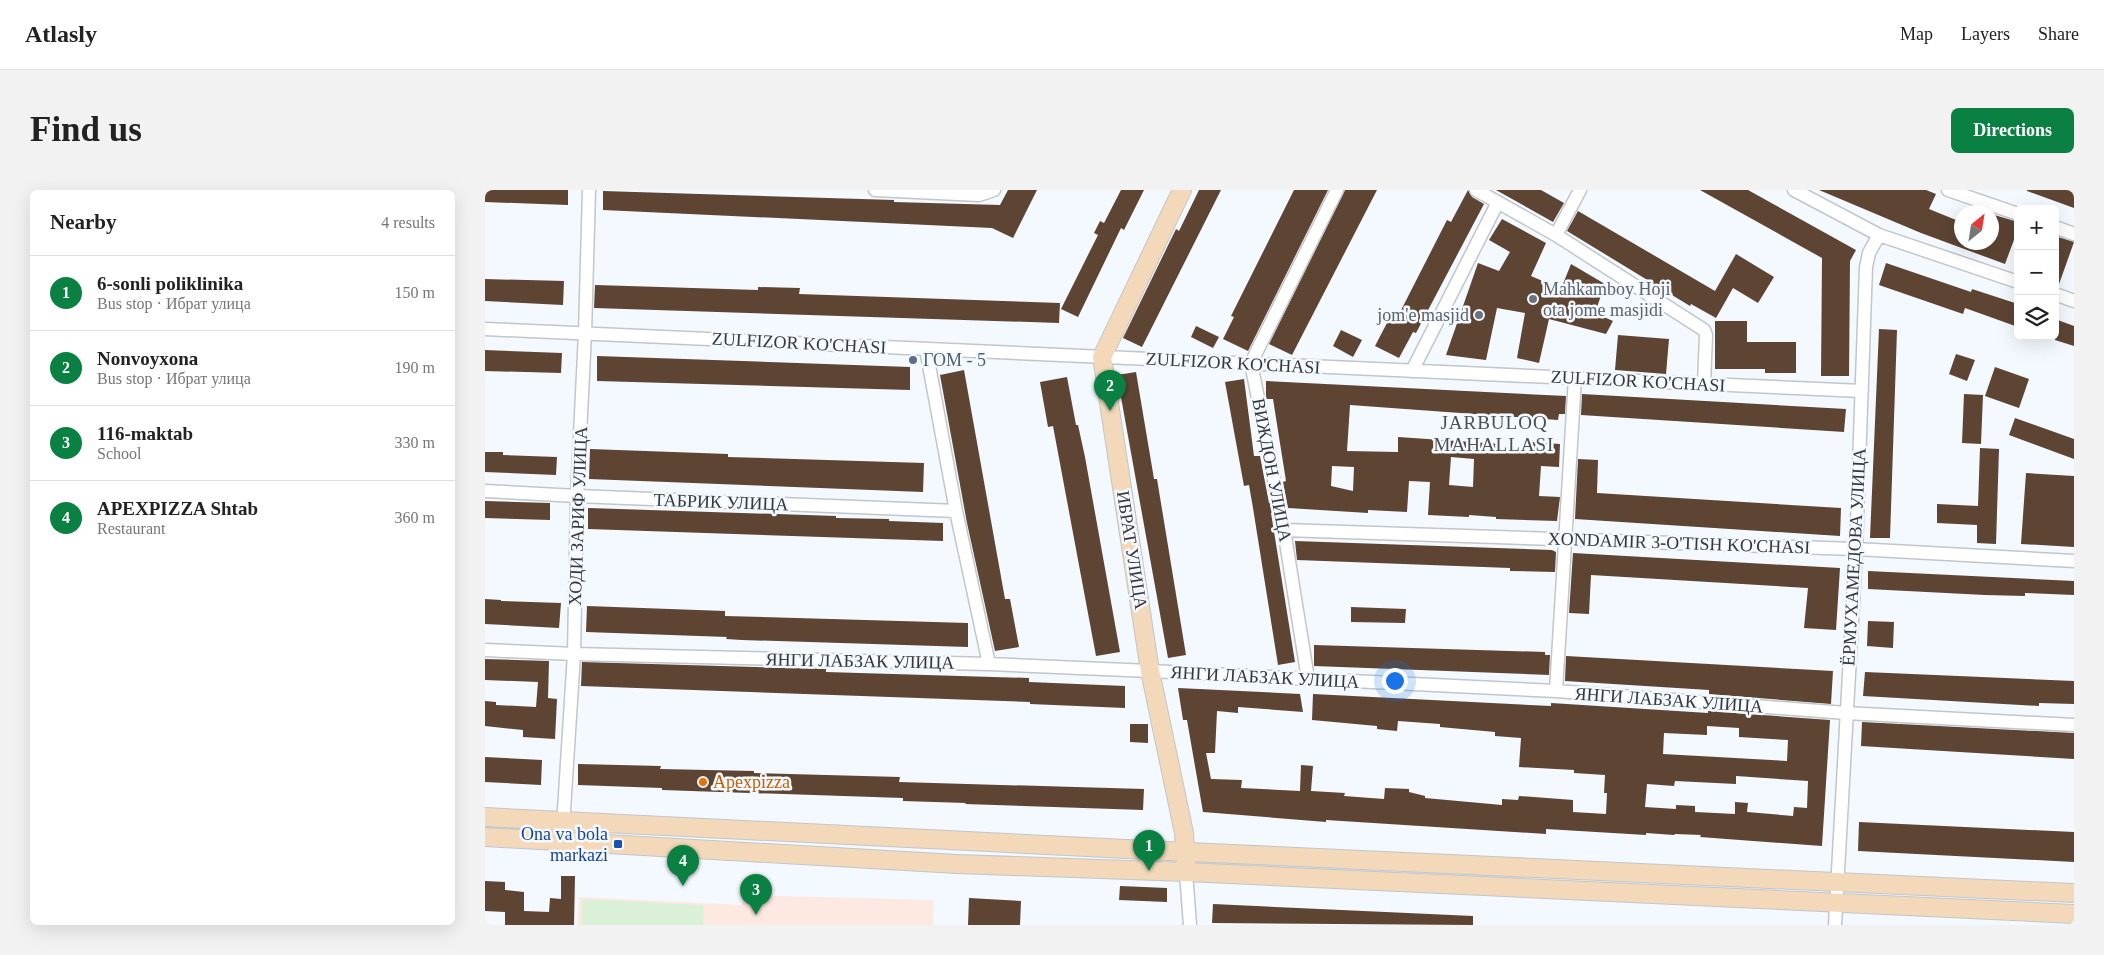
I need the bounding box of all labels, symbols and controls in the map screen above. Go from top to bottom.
text: Atlasly [25,21,97,47]
text: Map [1900,24,1933,44]
text: Layers [1961,24,2010,44]
text: Share [2038,24,2079,44]
button: Directions [1951,108,2074,153]
text: Find us [30,110,142,149]
north arrow [1954,205,1999,250]
map controls [2014,205,2059,340]
button: + [2014,205,2059,250]
text: Nearby [50,210,117,234]
text: 4 results [381,214,435,231]
button: − [2014,250,2059,295]
text: 6-sonli poliklinika [97,273,243,294]
place label: Mahkamboy Hoji ota jome masjidi [1543,279,1671,320]
text: 1 [62,284,70,301]
text: 150 m [395,284,435,301]
marker: Mahkamboy Hoji ota jome masjidi [1527,293,1539,305]
text: Bus stop · Ибрат улица [97,295,251,312]
button: layers [2014,295,2059,340]
place label: jom'e masjid [1376,305,1469,325]
marker: jom'e masjid [1473,309,1485,321]
street label: ZULFIZOR KO'CHASI [711,328,887,358]
text: Nonvoyxona [97,348,198,369]
street label: ZULFIZOR KO'CHASI [1145,348,1321,378]
place label: ГОМ - 5 [923,350,986,370]
marker: ГОМ - 5 [907,354,919,366]
text: 2 [62,359,70,376]
text: 190 m [395,359,435,376]
street label: ZULFIZOR KO'CHASI [1550,366,1726,396]
text: Bus stop · Ибрат улица [97,370,251,387]
pin: 2 [1094,370,1126,411]
street label: ВИЖДОН УЛИЦА [1248,397,1296,543]
district label: JARBULOQ MAHALLASI [1434,412,1554,455]
text: 116-maktab [97,423,193,444]
street label: ХОДИ ЗАРИФ УЛИЦА [565,426,591,606]
text: 3 [62,434,70,451]
text: 330 m [395,434,435,451]
text: School [97,445,141,462]
street label: ЁРМУХАМЕДОВА УЛИЦА [1838,447,1870,667]
street label: ИБРАТ УЛИЦА [1113,489,1151,611]
street label: ТАБРИК УЛИЦА [653,490,789,514]
text: APEXPIZZA Shtab [97,498,258,519]
text: 4 [62,509,70,526]
text: 360 m [395,509,435,526]
text: Restaurant [97,520,165,537]
street label: XONDAMIR 3-O'TISH KO'CHASI [1547,528,1811,558]
street label: ЯНГИ ЛАБЗАК УЛИЦА [765,649,955,673]
street label: ЯНГИ ЛАБЗАК УЛИЦА [1170,662,1360,692]
your location [1382,668,1408,694]
street label: ЯНГИ ЛАБЗАК УЛИЦА [1574,683,1764,717]
place label: Apexpizza [713,772,790,792]
marker: Apexpizza [697,776,709,788]
place label: Ona va bola markazi [521,824,608,865]
pin: 1 [1133,830,1165,871]
marker: Ona va bola markazi [612,838,624,850]
pin: 4 [667,845,699,886]
pin: 3 [740,874,772,915]

